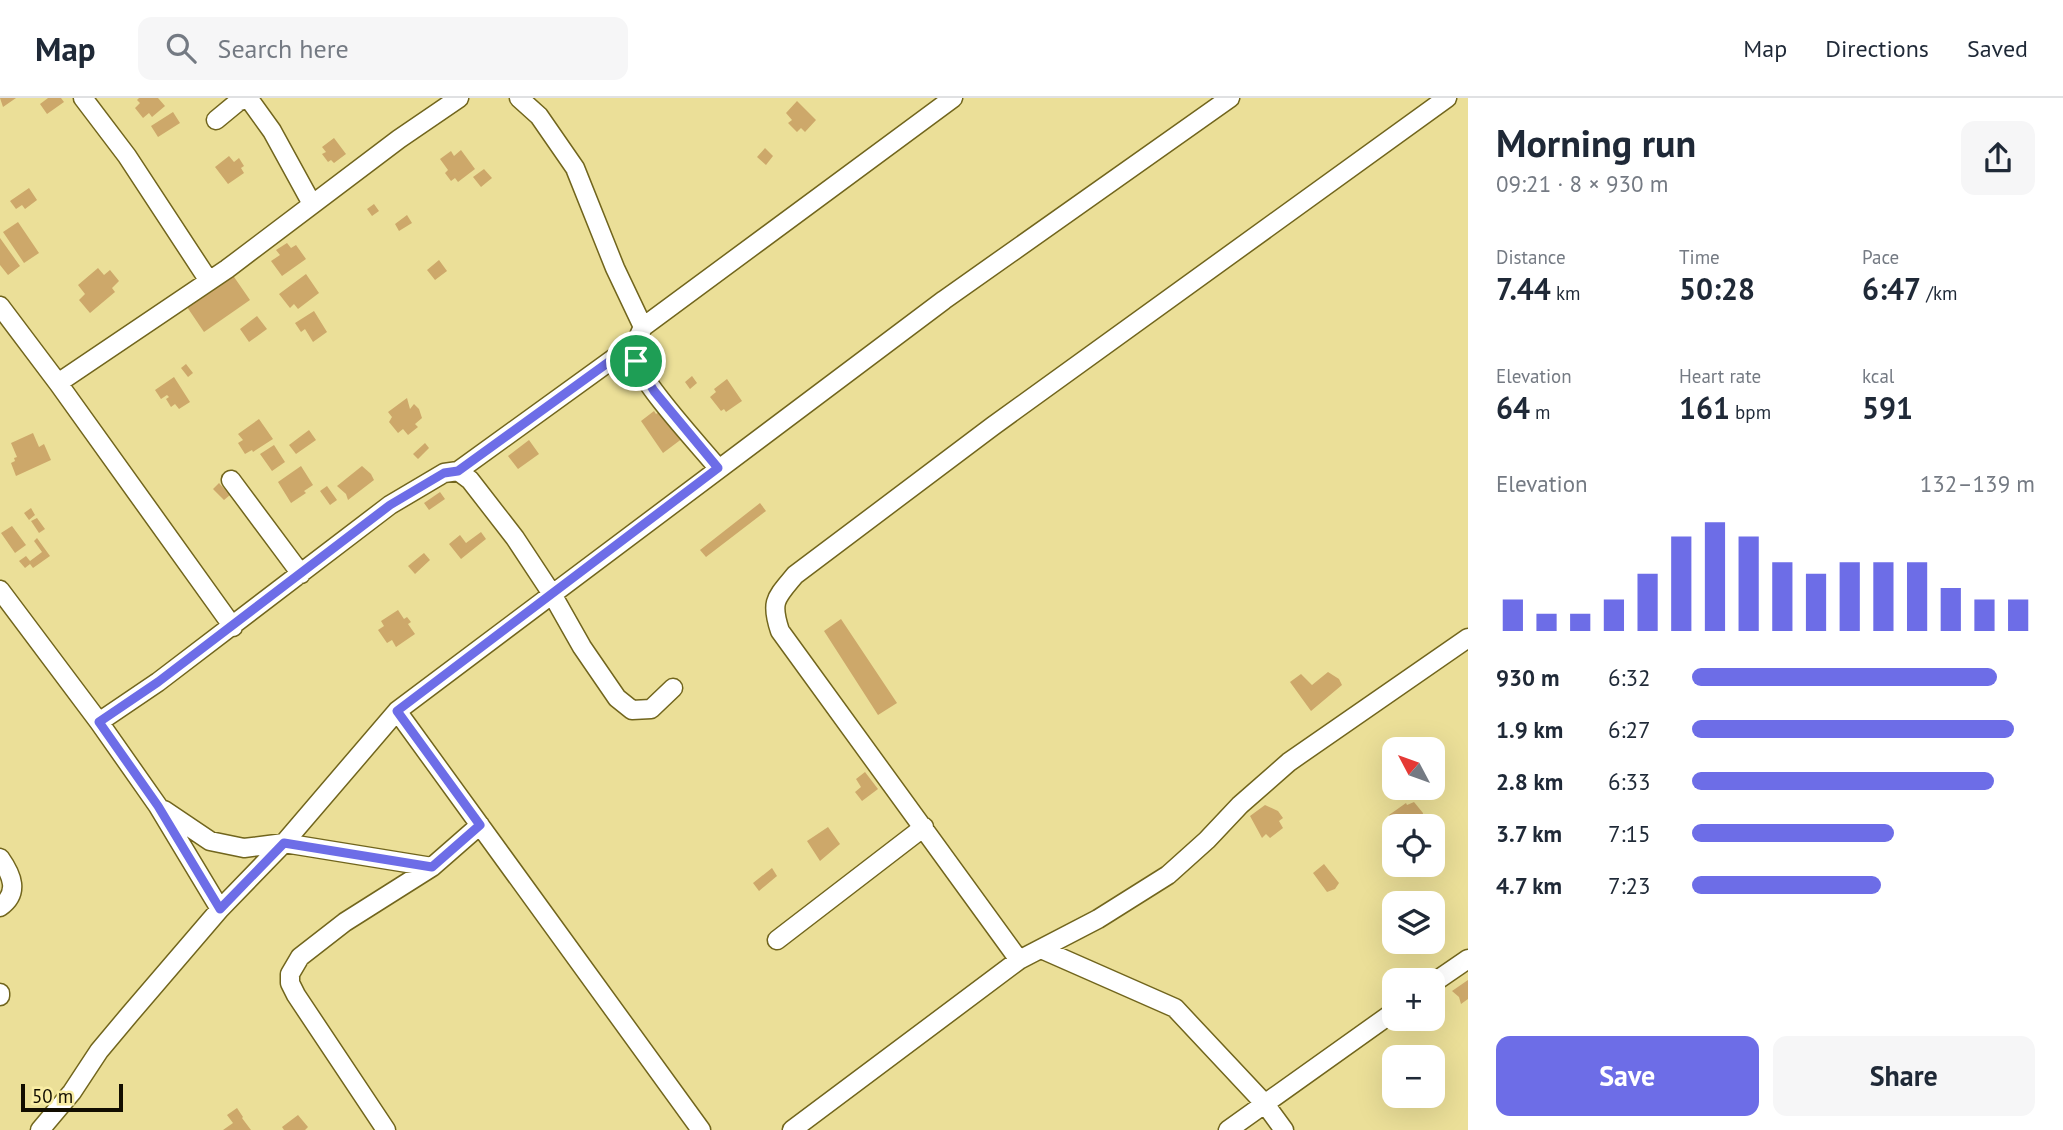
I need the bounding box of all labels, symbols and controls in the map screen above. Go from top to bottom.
search box [138,17,628,80]
text: Map [35,27,96,70]
icon: search [162,29,200,67]
text: Search here [218,32,349,65]
text: Map [1743,33,1787,64]
text: Directions [1825,33,1929,64]
text: Saved [1967,33,2028,64]
text: Morning run [1496,118,1696,167]
button: share [1961,121,2035,195]
text: 09:21 · 8 × 930 m [1496,169,1668,198]
text: Distance [1496,245,1566,269]
text: Time [1679,245,1720,269]
text: Pace [1862,245,1899,269]
text: 7.44 [1496,269,1551,308]
text: 50:28 [1679,269,1755,308]
text: 6:47 [1862,269,1921,308]
text: km [1551,281,1580,305]
text: /km [1921,281,1957,305]
pin [606,331,666,391]
icon: arrive [617,342,655,380]
text: Elevation [1496,364,1572,388]
text: Heart rate [1679,364,1761,388]
text: kcal [1862,364,1894,388]
text: 64 [1496,388,1530,427]
text: 161 [1679,388,1730,427]
text: 591 [1862,388,1913,427]
text: m [1530,400,1551,424]
text: bpm [1730,400,1771,424]
text: Elevation [1496,469,1588,498]
text: 132–139 m [1920,469,2035,498]
text: 930 m [1496,663,1559,692]
text: 6:32 [1608,663,1651,692]
text: 1.9 km [1496,715,1563,744]
text: 6:27 [1608,715,1651,744]
north arrow [1382,737,1446,800]
map controls [1382,737,1445,1108]
text: 2.8 km [1496,767,1563,796]
text: 6:33 [1608,767,1651,796]
button: locate [1382,814,1445,877]
text: 3.7 km [1496,819,1562,848]
text: 7:15 [1608,819,1651,848]
text: 4.7 km [1496,871,1562,900]
text: 7:23 [1608,871,1651,900]
button: layers [1382,891,1445,954]
button: + [1382,968,1445,1031]
button: Save [1496,1036,1759,1116]
button: Share [1773,1036,2035,1116]
button: − [1382,1045,1445,1108]
scale bar [21,1081,122,1113]
text: 50 m [32,1084,73,1108]

